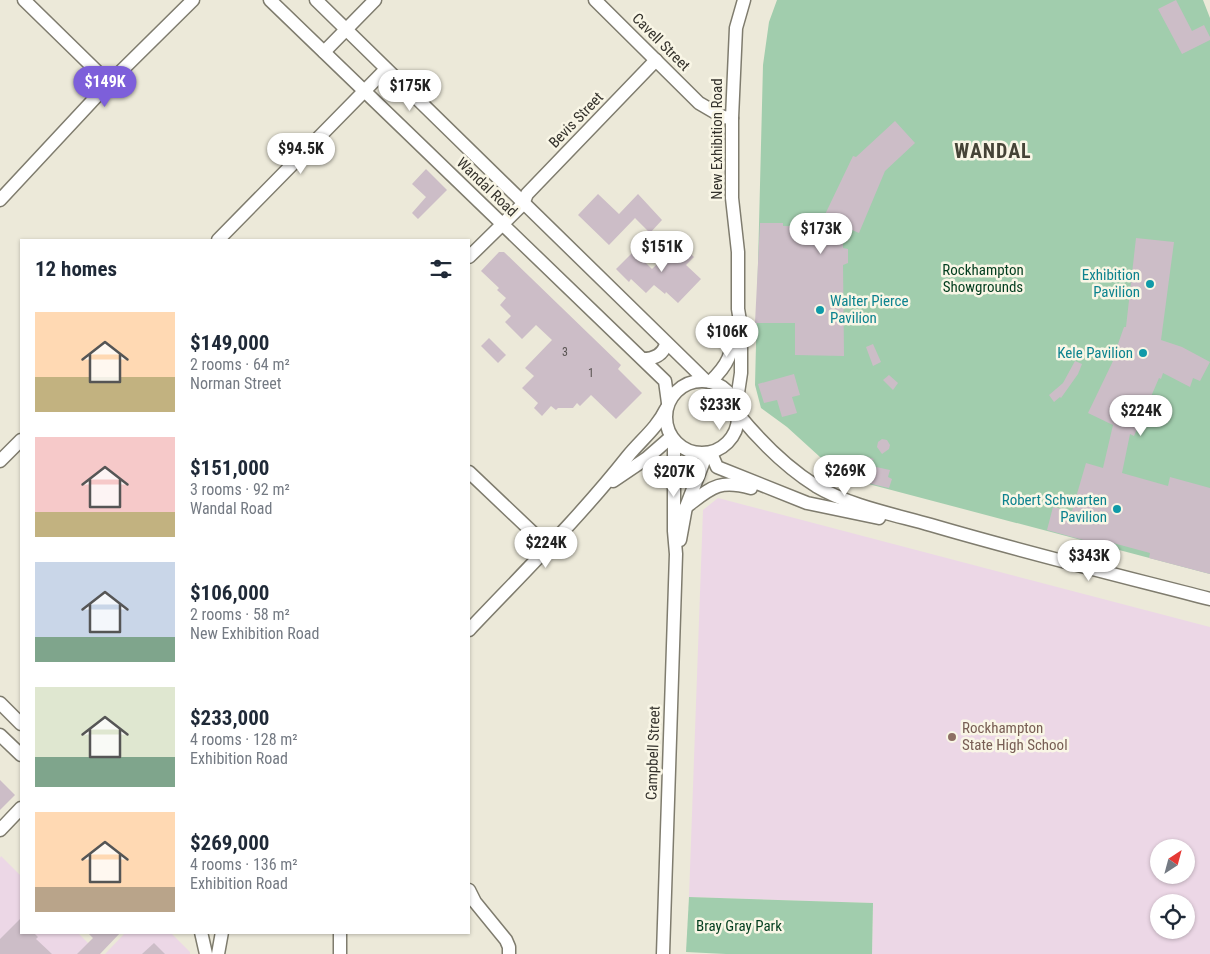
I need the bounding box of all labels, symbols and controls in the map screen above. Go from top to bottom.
street label: Cavell Street [628,9,694,75]
pin: $149K [70,66,140,108]
pin: $175K [375,70,445,112]
text: $149K [84,72,126,91]
text: $175K [389,76,431,95]
street label: New Exhibition Road [708,78,726,200]
street label: Bevis Street [545,88,607,152]
pin: $94.5K [260,132,342,175]
text: $94.5K [278,139,324,158]
district label: WANDAL [954,139,1032,163]
street label: Wandal Road [453,154,521,220]
pin: $173K [786,212,856,255]
text: $173K [800,219,842,238]
pin: $151K [627,230,697,273]
text: $151K [641,237,683,256]
icon: filters [427,255,455,283]
text: 12 homes [35,257,117,281]
park label: Rockhampton Showgrounds [942,261,1024,296]
place label: Exhibition Pavilion [1082,266,1140,301]
marker: Exhibition Pavilion [1144,278,1156,290]
place label: Walter Pierce Pavilion [830,292,908,327]
marker: Walter Pierce Pavilion [814,304,826,316]
pin: $106K [692,316,762,358]
text: $106K [706,322,748,341]
text: $149,000 [190,331,269,355]
icon: home [75,332,135,392]
place label: Kele Pavilion [1057,344,1133,362]
house number: 3 [562,345,568,359]
marker: Kele Pavilion [1137,347,1149,359]
text: 2 rooms · 64 m² [190,355,290,374]
house number: 1 [588,366,594,380]
text: Norman Street [190,374,281,393]
pin: $233K [685,388,755,431]
pin: $224K [1106,394,1176,437]
text: $233K [699,395,741,414]
text: $224K [1120,401,1162,420]
pin: $269K [810,454,880,497]
text: $151,000 [190,456,269,480]
pin: $207K [639,456,709,498]
icon: home [75,457,135,517]
text: $269K [824,461,866,480]
text: $207K [653,462,695,481]
text: 3 rooms · 92 m² [190,480,290,499]
place label: Robert Schwarten Pavilion [1002,491,1107,526]
text: Wandal Road [190,499,272,518]
marker: Robert Schwarten Pavilion [1111,503,1123,515]
pin: $224K [511,526,581,569]
text: $224K [525,533,567,552]
pin: $343K [1054,540,1124,582]
text: $343K [1068,546,1110,565]
text: $106,000 [190,581,269,605]
icon: home [75,582,135,642]
text: 2 rooms · 58 m² [190,605,290,624]
text: New Exhibition Road [190,624,319,643]
text: $233,000 [190,706,269,730]
street label: Campbell Street [642,706,664,800]
icon: home [75,707,135,767]
place label: Rockhampton State High School [962,719,1068,754]
text: 4 rooms · 128 m² [190,730,298,749]
marker: Rockhampton State High School [946,731,958,743]
text: Exhibition Road [190,749,288,768]
text: $269,000 [190,831,269,855]
icon: home [75,832,135,892]
north arrow [1150,839,1195,884]
map controls [1150,839,1195,939]
text: 4 rooms · 136 m² [190,855,298,874]
text: Exhibition Road [190,874,288,893]
button: locate [1150,894,1195,939]
park label: Bray Gray Park [696,917,782,935]

